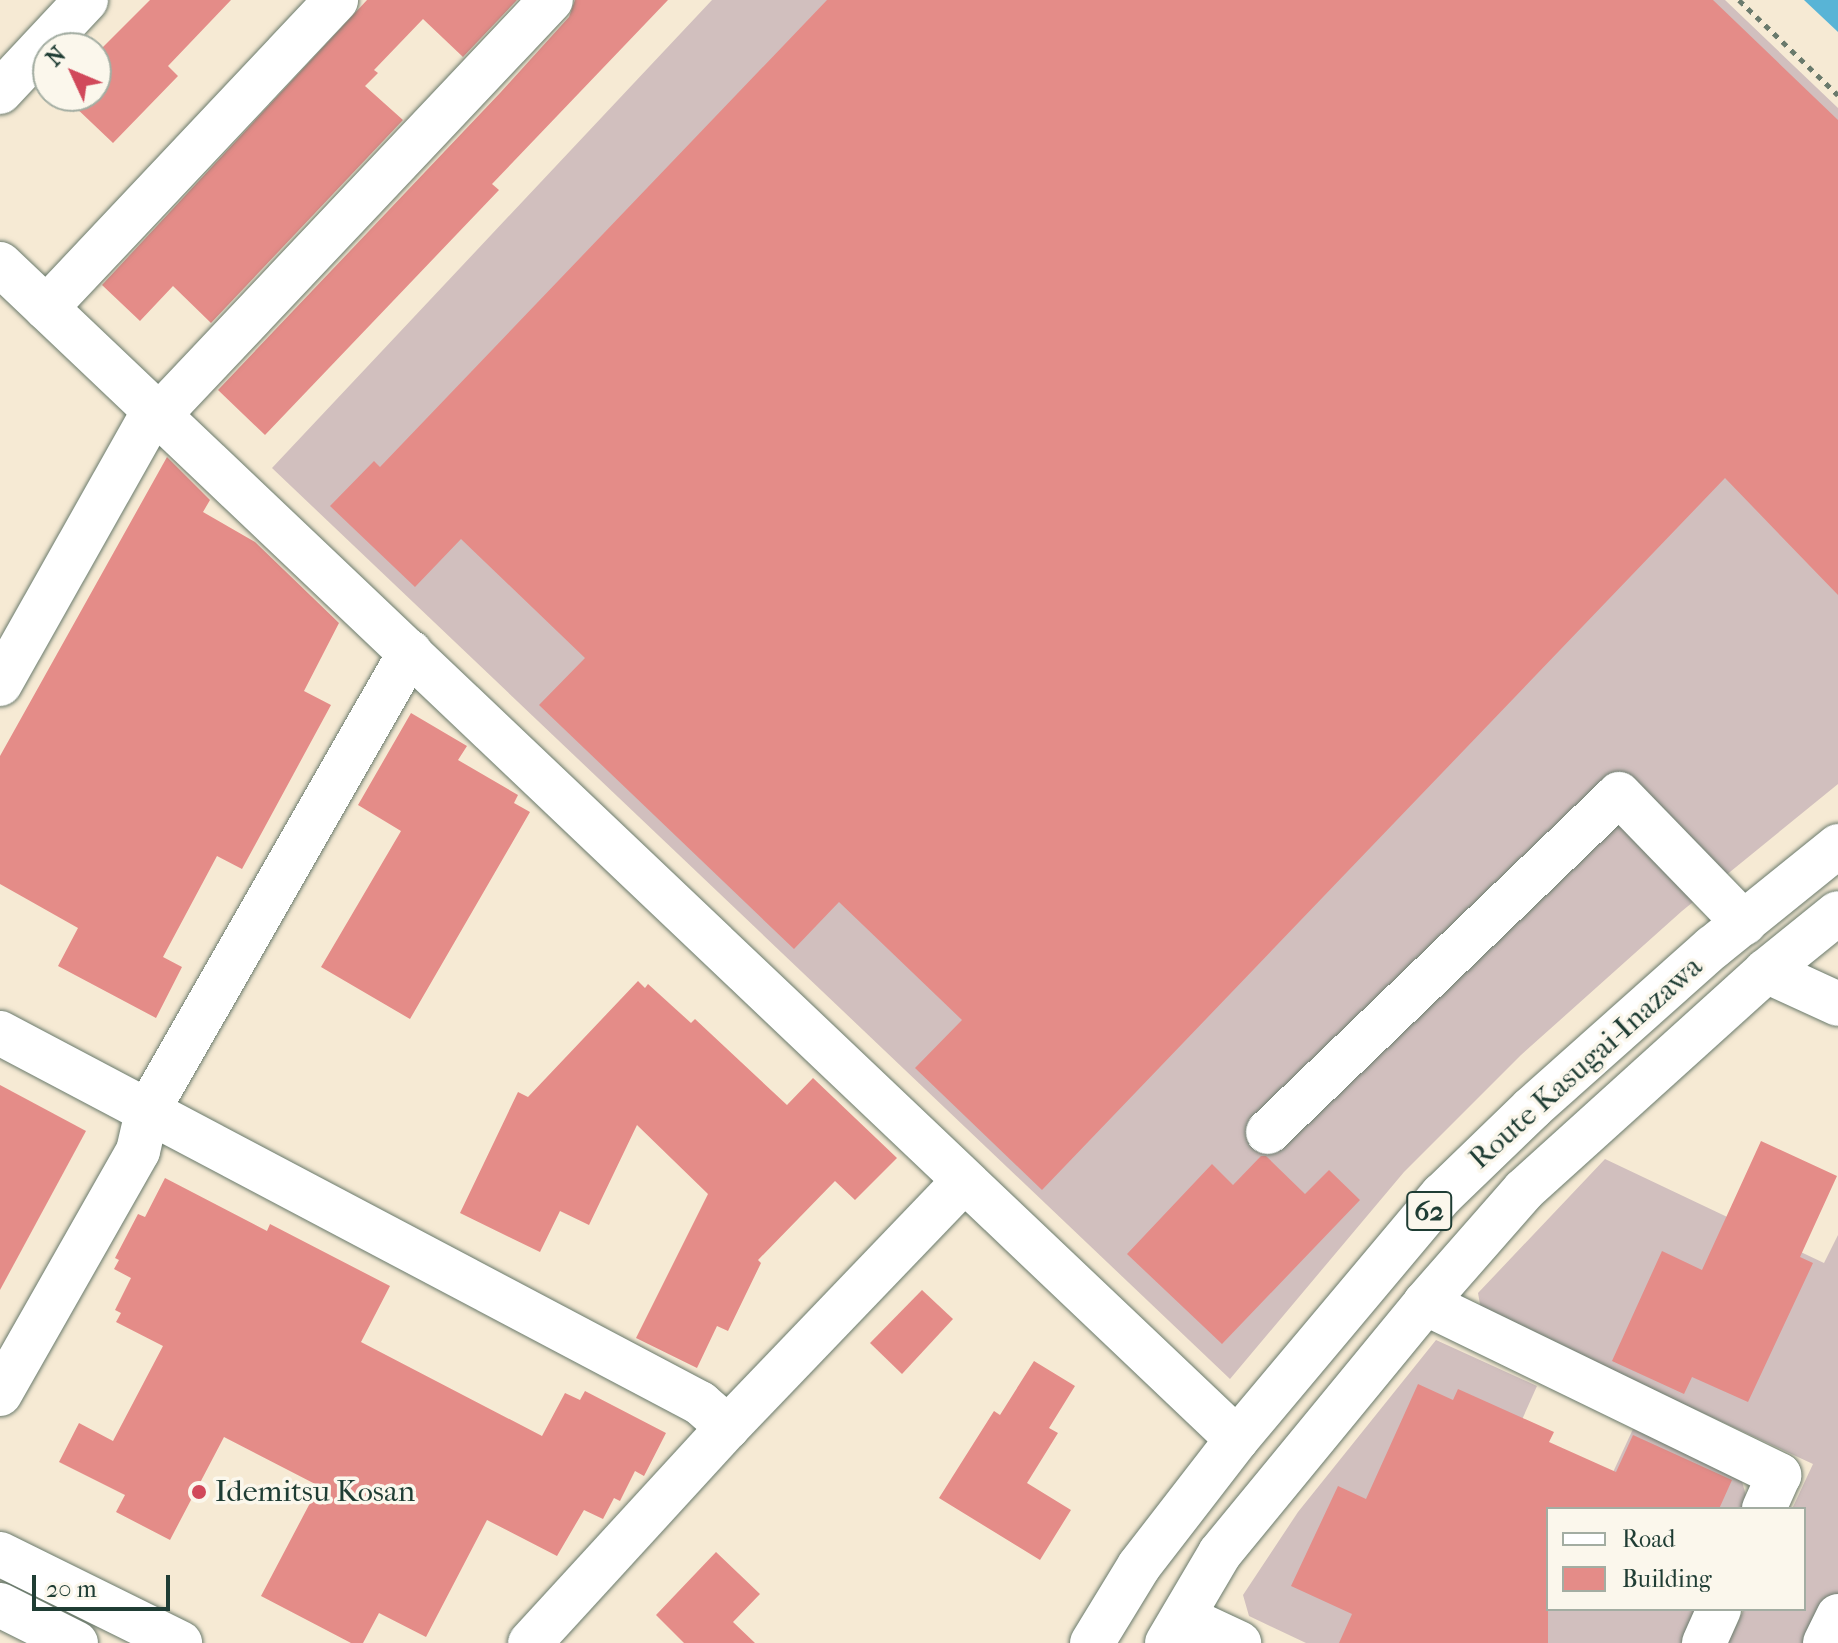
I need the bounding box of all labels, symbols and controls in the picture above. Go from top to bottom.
north arrow [32,32,112,112]
text: N [41,42,71,72]
street label: Route Kasugai-Inazawa [1462,949,1710,1177]
road number: 62 [1405,1187,1453,1235]
place label: Idemitsu Kosan [215,1474,415,1510]
marker: Idemitsu Kosan [190,1483,208,1501]
legend [1546,1507,1806,1611]
text: Road [1622,1525,1675,1553]
scale bar [36,1559,174,1609]
text: Building [1622,1565,1712,1593]
text: 20 m [46,1575,97,1603]

